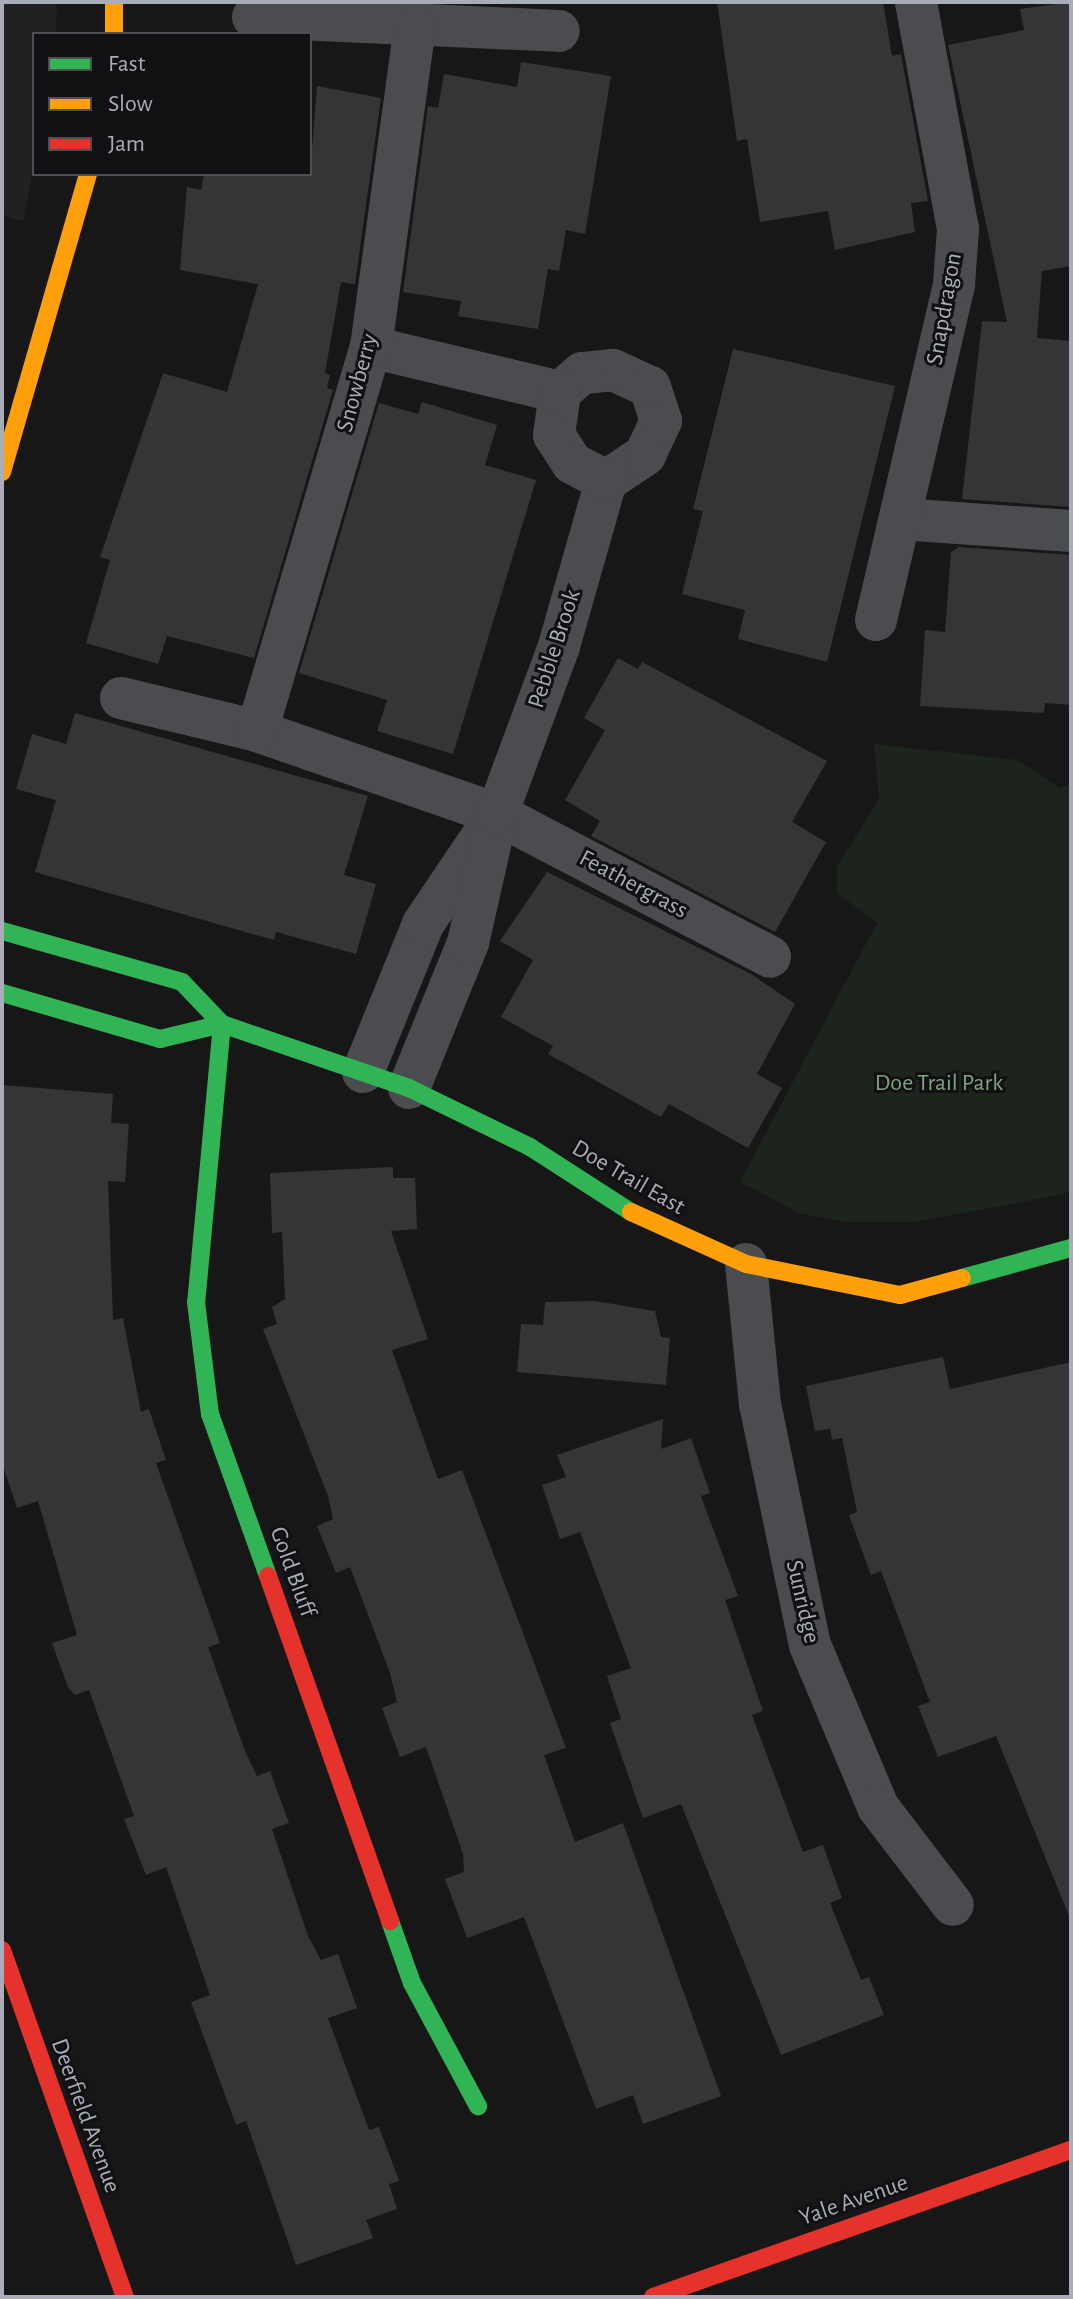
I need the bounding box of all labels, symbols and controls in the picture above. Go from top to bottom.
legend [32,32,312,176]
text: Fast [108,52,145,76]
text: Slow [108,92,153,116]
text: Jam [108,132,145,156]
street label: Snapdragon [921,251,969,367]
street label: Snowberry [331,331,385,435]
street label: Pebble Brook [522,586,588,712]
street label: Feathergrass [574,844,692,926]
park label: Doe Trail Park [875,1070,1003,1098]
street label: Doe Trail East [566,1134,690,1222]
street label: Gold Bluff [263,1523,321,1621]
street label: Sunridge [778,1558,826,1646]
street label: Deerfield Avenue [44,2035,126,2197]
street label: Yale Avenue [796,2169,912,2233]

